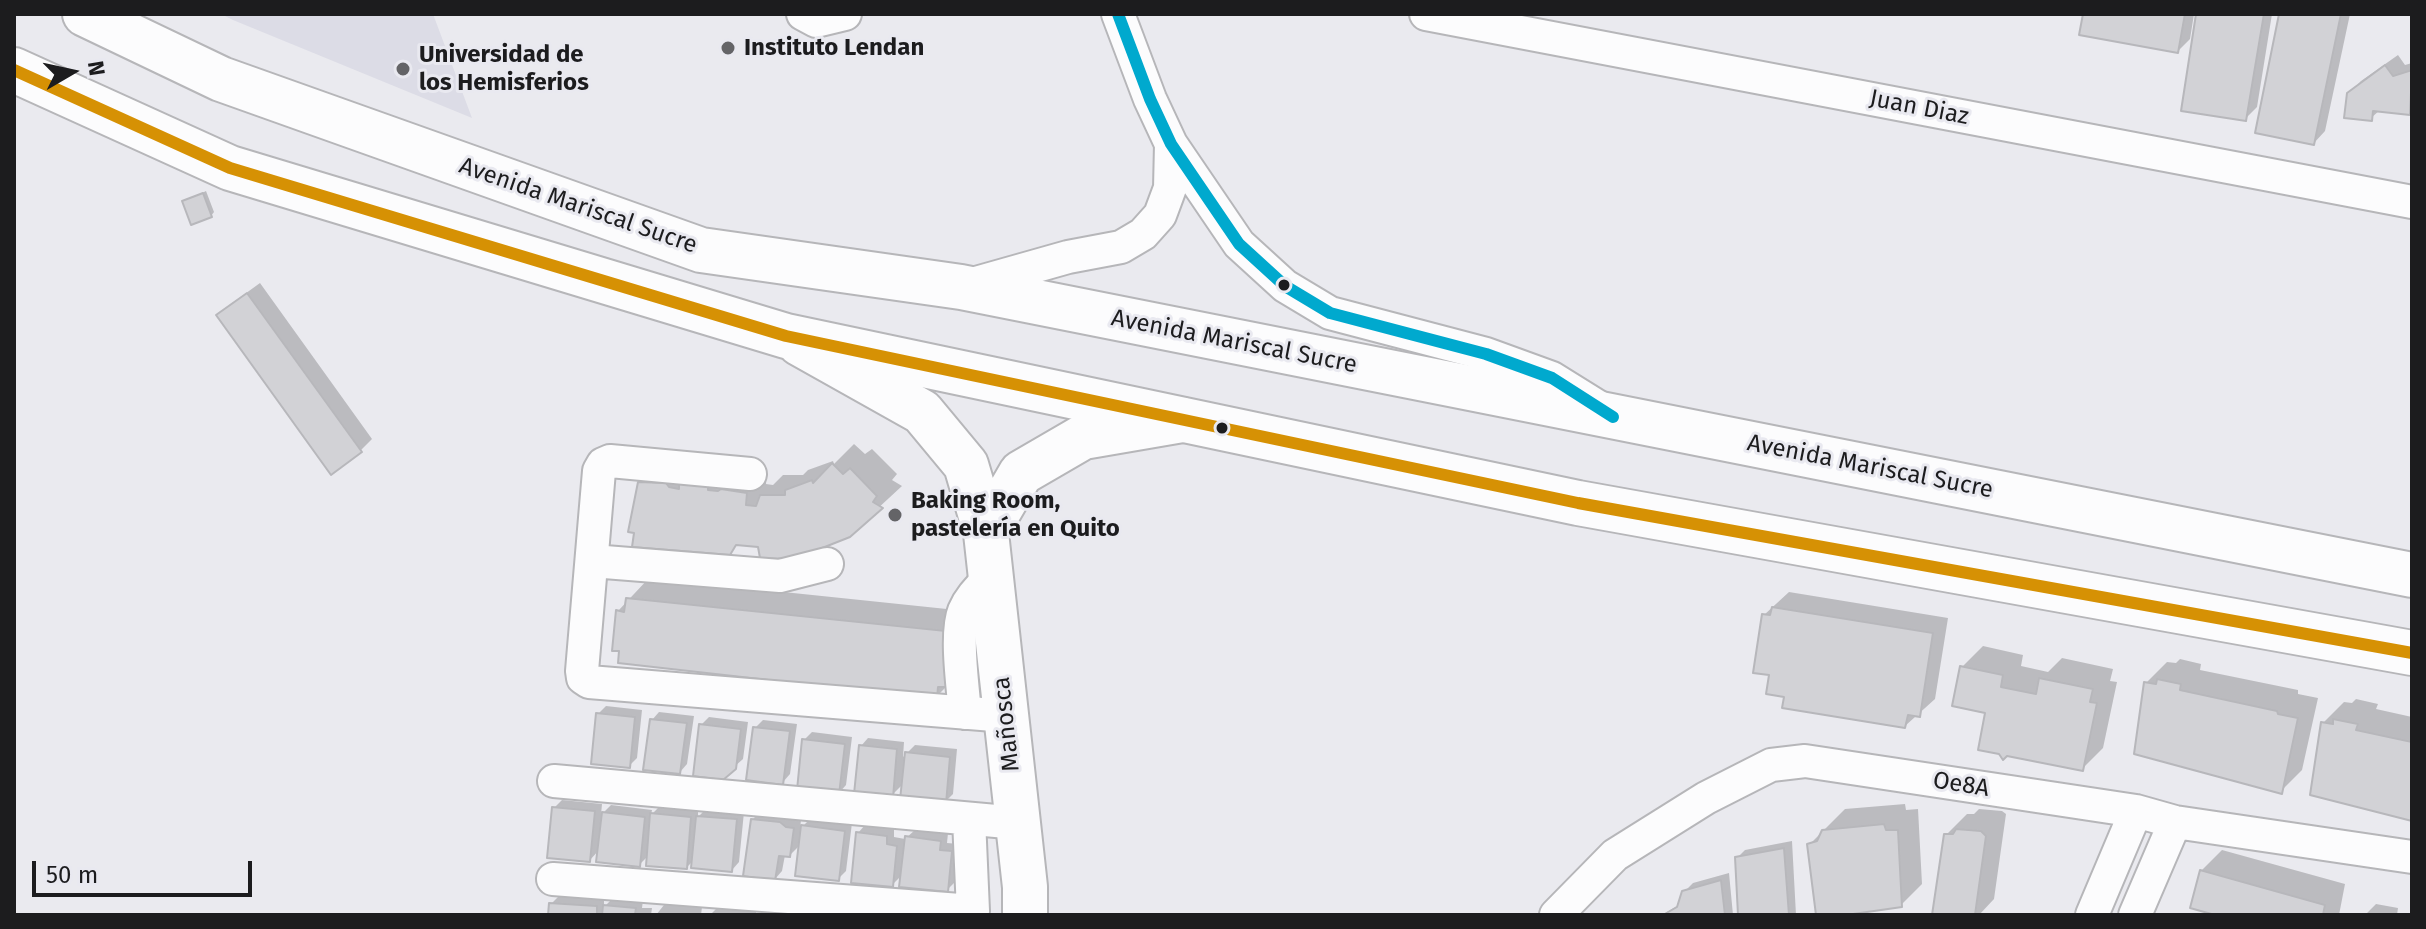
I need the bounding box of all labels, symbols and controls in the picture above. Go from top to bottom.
north arrow [32,32,112,112]
place label: Instituto Lendan [744,34,924,62]
marker: Instituto Lendan [719,39,737,57]
place label: Universidad de los Hemisferios [419,41,589,97]
text: N [82,59,111,77]
marker: Universidad de los Hemisferios [394,60,412,78]
street label: Juan Diaz [1867,84,1971,132]
street label: Avenida Mariscal Sucre [455,152,701,260]
unlabelled marker [1276,277,1292,293]
street label: Avenida Mariscal Sucre [1109,304,1359,380]
unlabelled marker [1214,420,1230,436]
street label: Avenida Mariscal Sucre [1745,429,1995,505]
place label: Baking Room, pastelería en Quito [911,487,1120,543]
marker: Baking Room, pastelería en Quito [886,506,904,524]
street label: Mañosca [988,675,1026,773]
street label: Oe8A [1931,766,1991,804]
scale bar [36,845,256,895]
text: 50 m [46,861,98,889]

